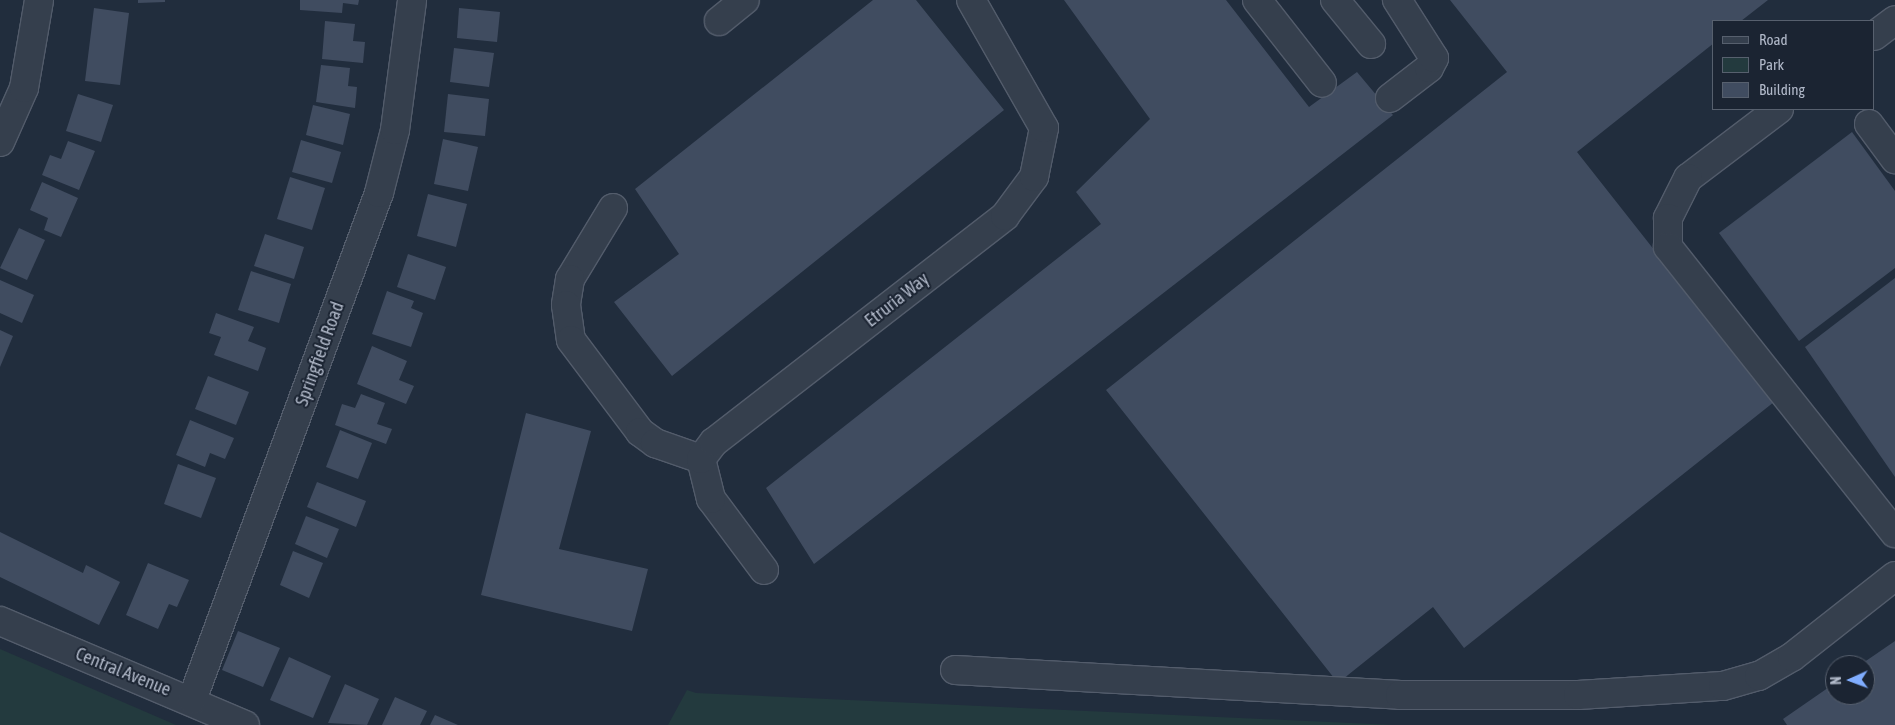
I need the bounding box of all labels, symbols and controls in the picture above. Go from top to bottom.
legend [1712,20,1875,110]
text: Road [1759,31,1788,48]
text: Park [1759,56,1784,73]
text: Building [1759,81,1805,98]
street label: Etruria Way [861,268,933,332]
street label: Springfield Road [291,299,349,409]
street label: Central Avenue [72,643,174,701]
north arrow [1825,655,1875,705]
text: N [1828,676,1844,685]

